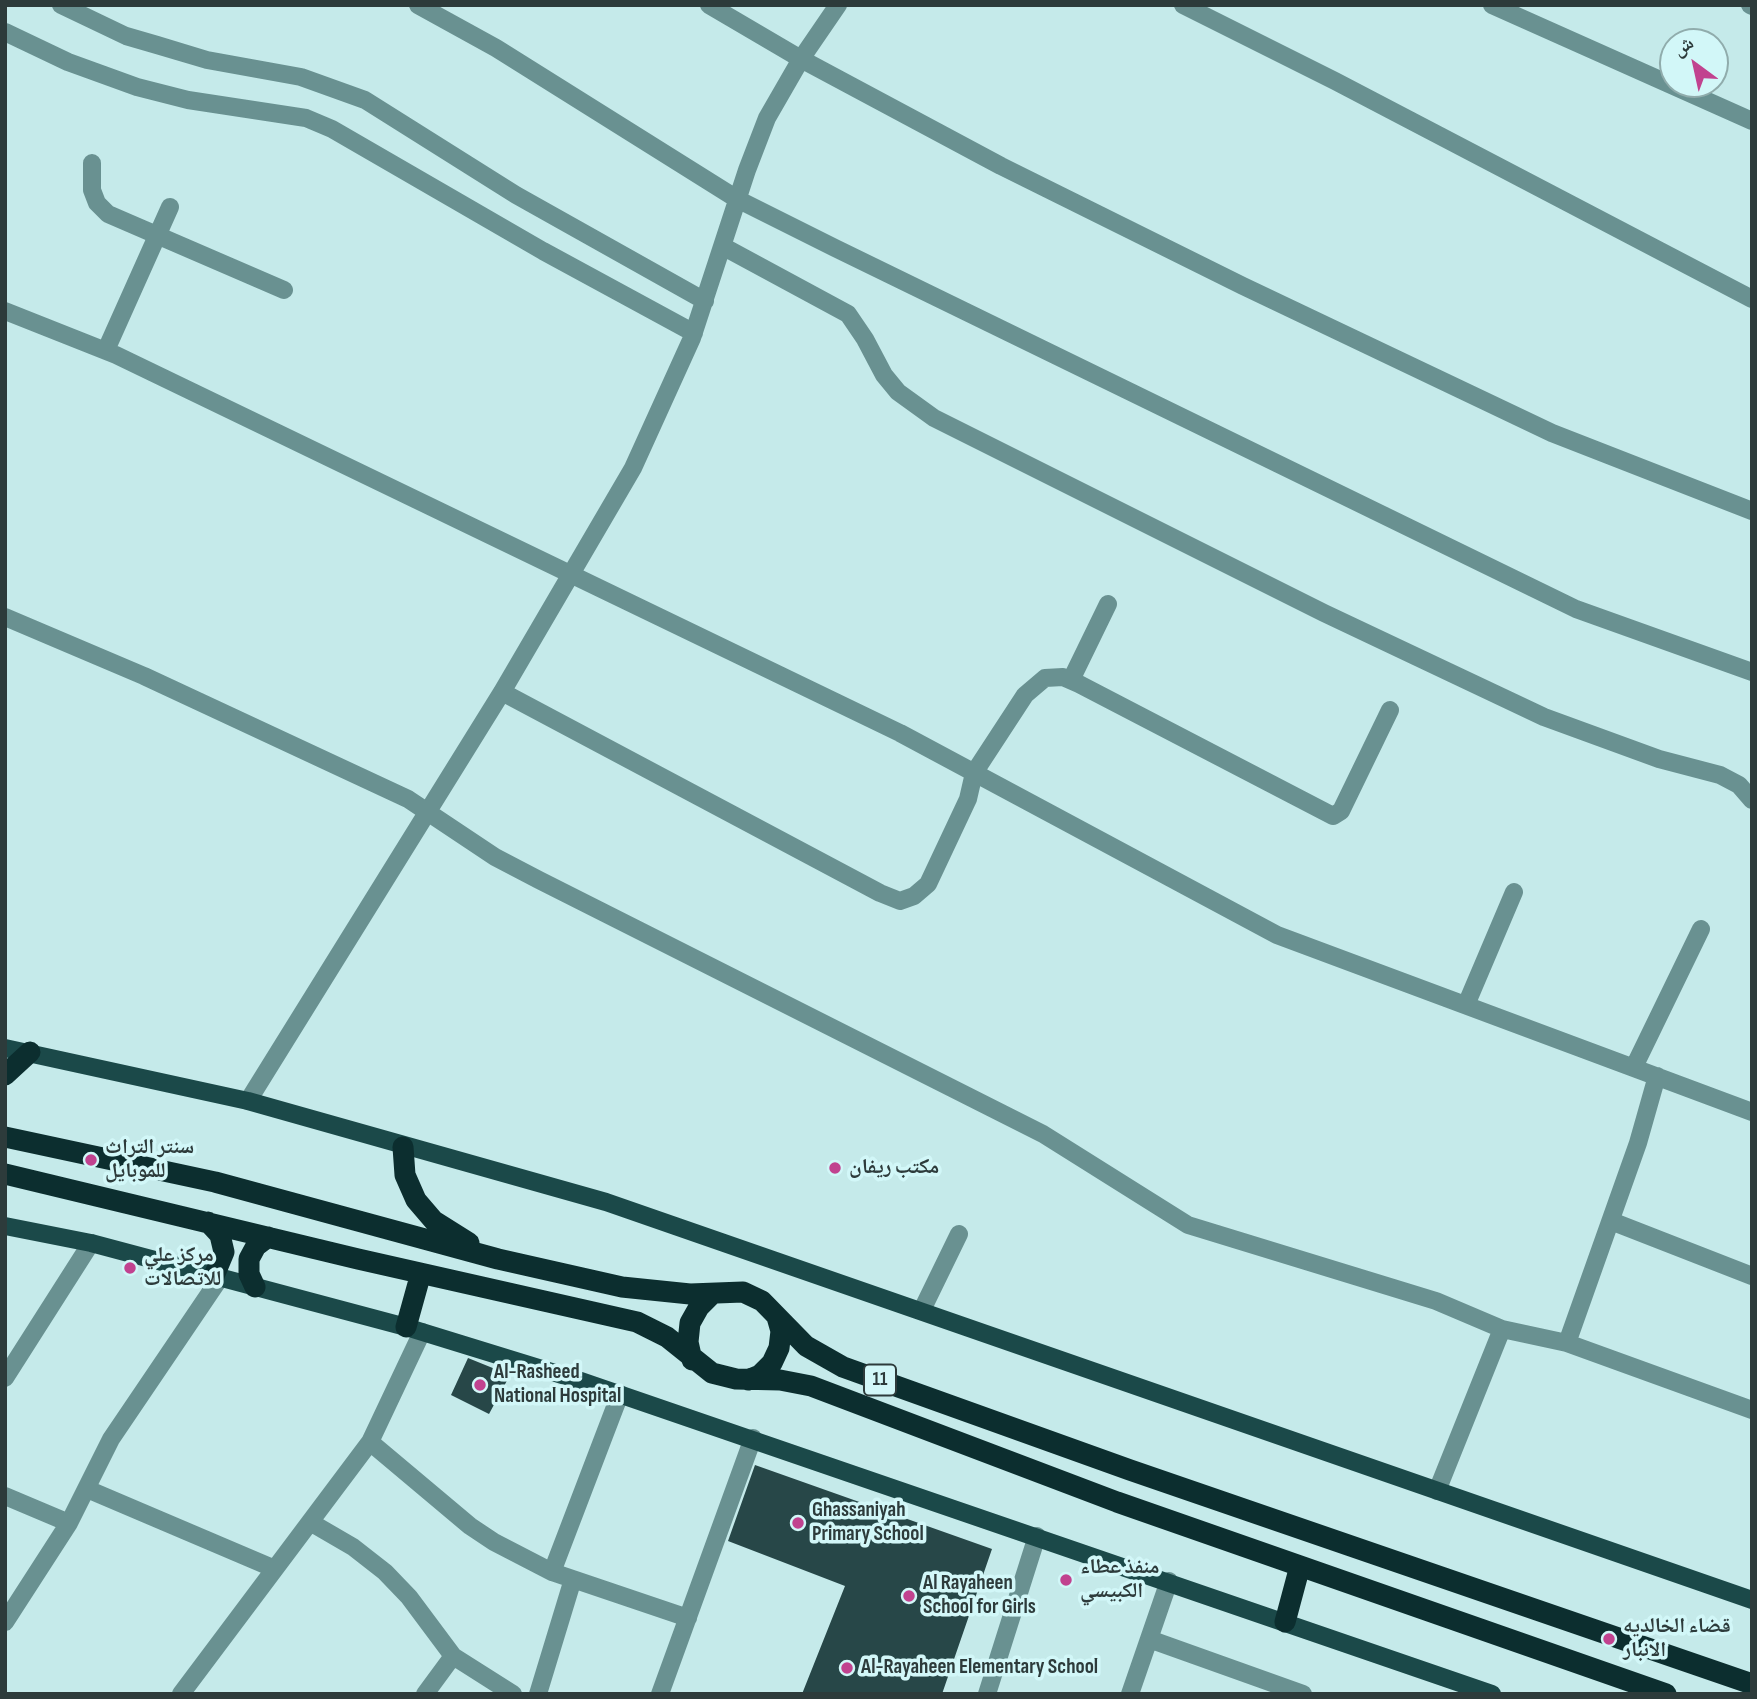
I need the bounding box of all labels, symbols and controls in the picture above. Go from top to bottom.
north arrow [1659,28,1729,98]
text: ش [1669,32,1698,62]
place label: سنتر التراث للموبايل [105,1135,194,1185]
marker: سنتر التراث للموبايل [83,1152,99,1168]
place label: مكتب ريفان [849,1155,939,1181]
marker: مكتب ريفان [827,1160,843,1176]
place label: مركز علي للاتصالات [144,1243,221,1293]
marker: مركز علي للاتصالات [122,1260,138,1276]
place label: Al-Rasheed National Hospital [494,1360,621,1410]
road number: 11 [864,1364,896,1396]
marker: Al-Rasheed National Hospital [472,1377,488,1393]
place label: Ghassaniyah Primary School [812,1498,924,1548]
marker: Ghassaniyah Primary School [790,1515,806,1531]
place label: منفذ عطاء الكبيسي [1080,1555,1159,1605]
place label: Al Rayaheen School for Girls [923,1571,1036,1621]
marker: منفذ عطاء الكبيسي [1058,1572,1074,1588]
marker: Al Rayaheen School for Girls [901,1588,917,1604]
place label: قضاء الخالديه الانبار [1623,1614,1731,1664]
marker: قضاء الخالديه الانبار [1601,1631,1617,1647]
place label: Al-Rayaheen Elementary School [861,1655,1098,1681]
marker: Al-Rayaheen Elementary School [839,1660,855,1676]

